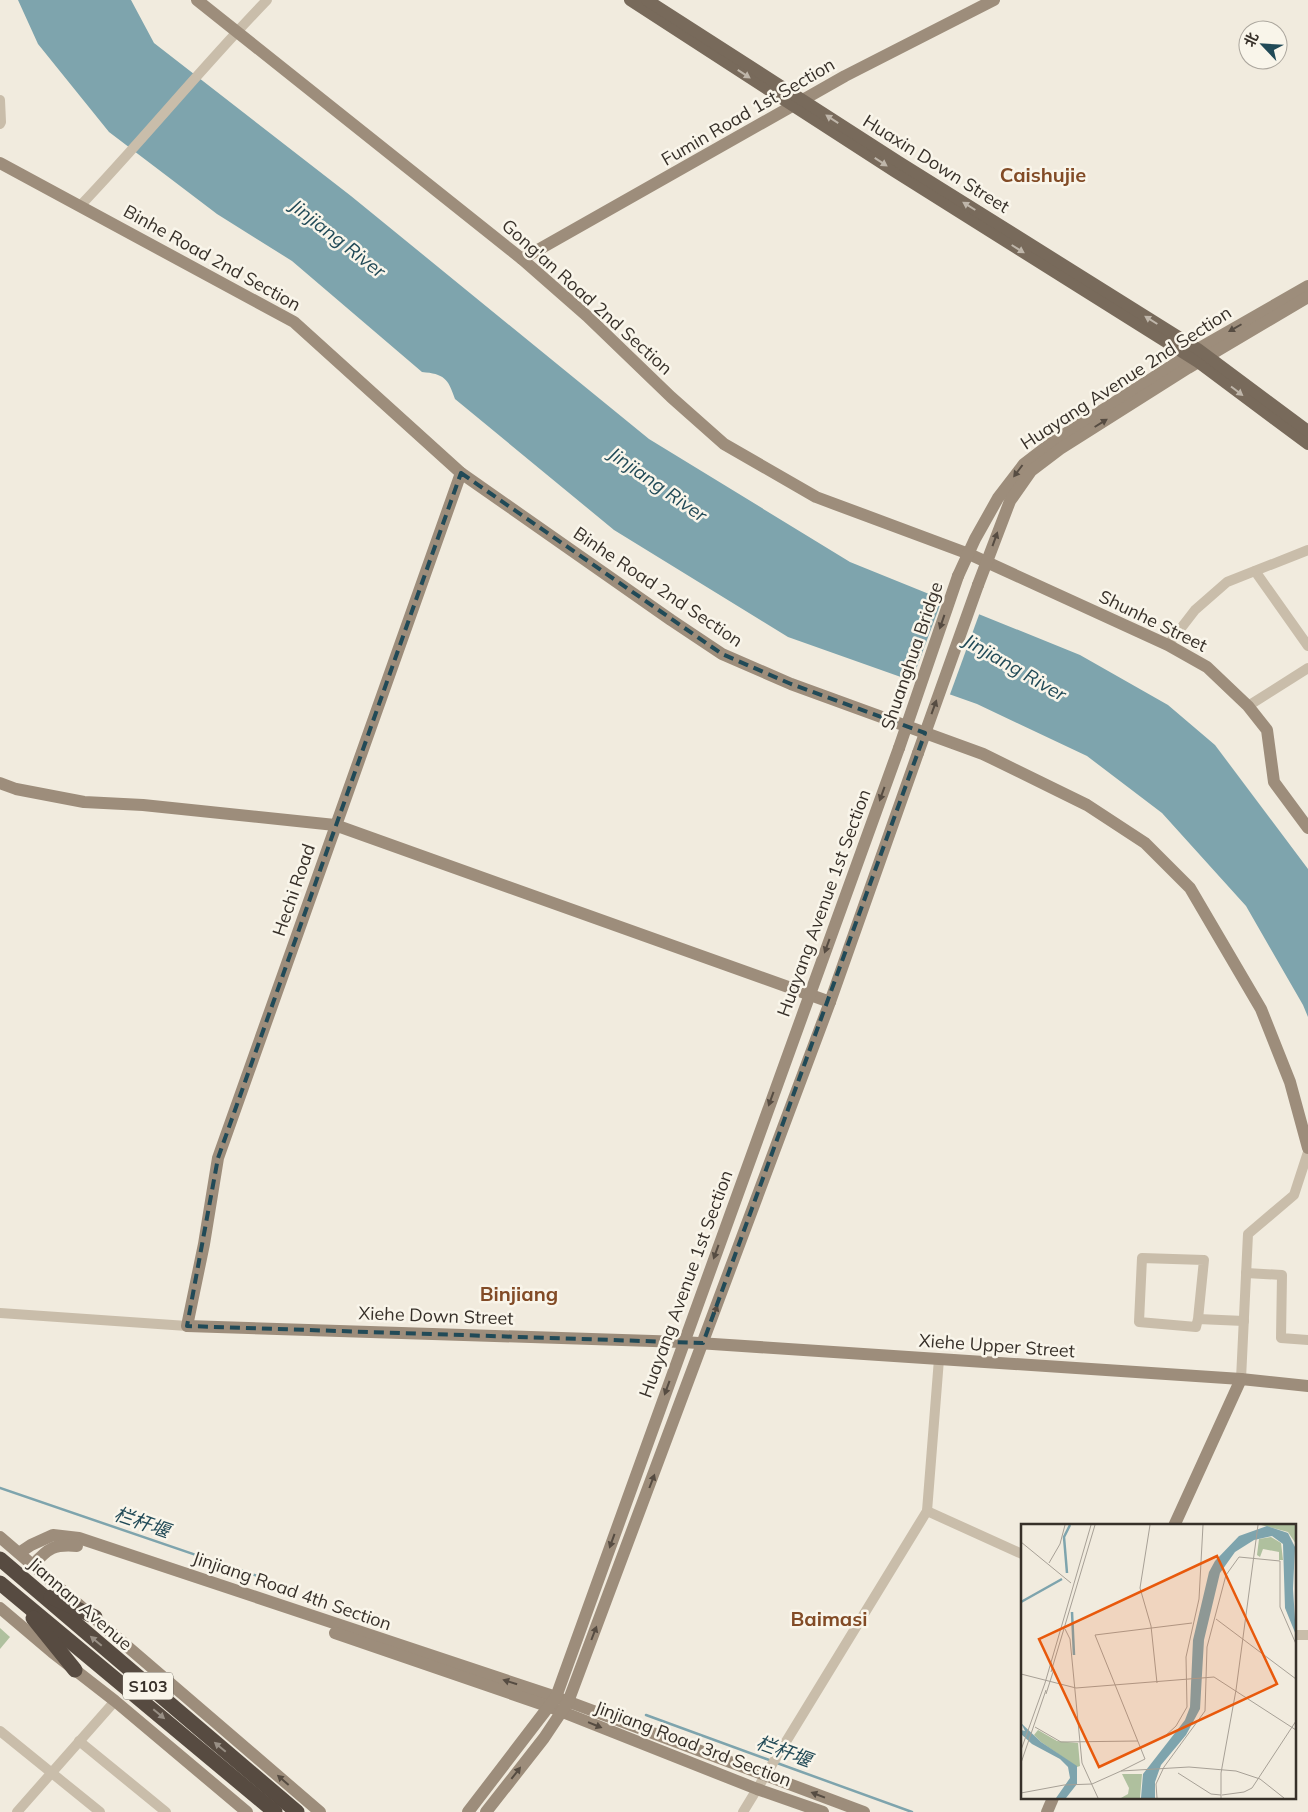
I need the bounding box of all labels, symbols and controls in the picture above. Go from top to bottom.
north arrow [1238,20,1288,70]
text: 北 [1240,29,1262,50]
street label: Fumin Road 1st Section [657,52,839,171]
one-way arrow [737,69,751,79]
street label: Huaxin Down Street [859,109,1014,218]
one-way arrow [826,114,839,124]
one-way arrow [874,157,887,167]
district label: Caishujie [1000,162,1086,187]
water label: Jinjiang River [284,192,391,283]
street label: Binhe Road 2nd Section [120,199,305,316]
one-way arrow [963,201,976,211]
street label: Gong'an Road 2nd Section [497,214,677,379]
one-way arrow [1011,244,1025,253]
street label: Huayang Avenue 2nd Section [1016,301,1235,454]
one-way arrow [1145,316,1158,325]
one-way arrow [1229,323,1242,332]
one-way arrow [1230,386,1243,397]
one-way arrow [1094,418,1108,428]
water label: Jinjiang River [602,440,713,527]
one-way arrow [1013,465,1023,478]
street label: Binhe Road 2nd Section [569,521,747,652]
one-way arrow [991,531,999,546]
street label: Shuanghua Bridge [875,579,948,733]
street label: Shunhe Street [1095,584,1211,657]
one-way arrow [938,615,946,630]
water label: Jinjiang River [958,627,1072,707]
one-way arrow [930,699,938,714]
street label: Huayang Avenue 1st Section [772,786,875,1020]
one-way arrow [878,786,885,801]
street label: Hechi Road [267,841,320,939]
one-way arrow [823,939,830,954]
one-way arrow [767,1092,775,1107]
street label: Huayang Avenue 1st Section [634,1167,737,1401]
one-way arrow [712,1245,720,1260]
district label: Binjiang [480,1281,558,1306]
street label: Xiehe Down Street [358,1301,514,1330]
one-way arrow [711,1304,719,1319]
street label: Xiehe Upper Street [918,1329,1076,1362]
one-way arrow [663,1381,671,1396]
one-way arrow [648,1473,656,1488]
water label: 栏杆堰 [111,1501,176,1544]
inset map [1021,1524,1296,1800]
one-way arrow [608,1534,616,1549]
street label: Jinjiang Road 4th Section [190,1546,395,1635]
street label: Jiannan Avenue [23,1552,137,1655]
district label: Baimasi [790,1606,868,1631]
one-way arrow [591,1625,598,1640]
one-way arrow [89,1636,102,1647]
road number: S103 [123,1672,173,1700]
one-way arrow [502,1678,517,1685]
street label: Jinjiang Road 3rd Section [591,1695,795,1792]
one-way arrow [152,1709,165,1720]
one-way arrow [588,1721,603,1729]
water label: 栏杆堰 [753,1730,818,1773]
one-way arrow [213,1741,226,1752]
one-way arrow [511,1767,522,1780]
one-way arrow [277,1774,289,1786]
one-way arrow [810,1791,825,1799]

